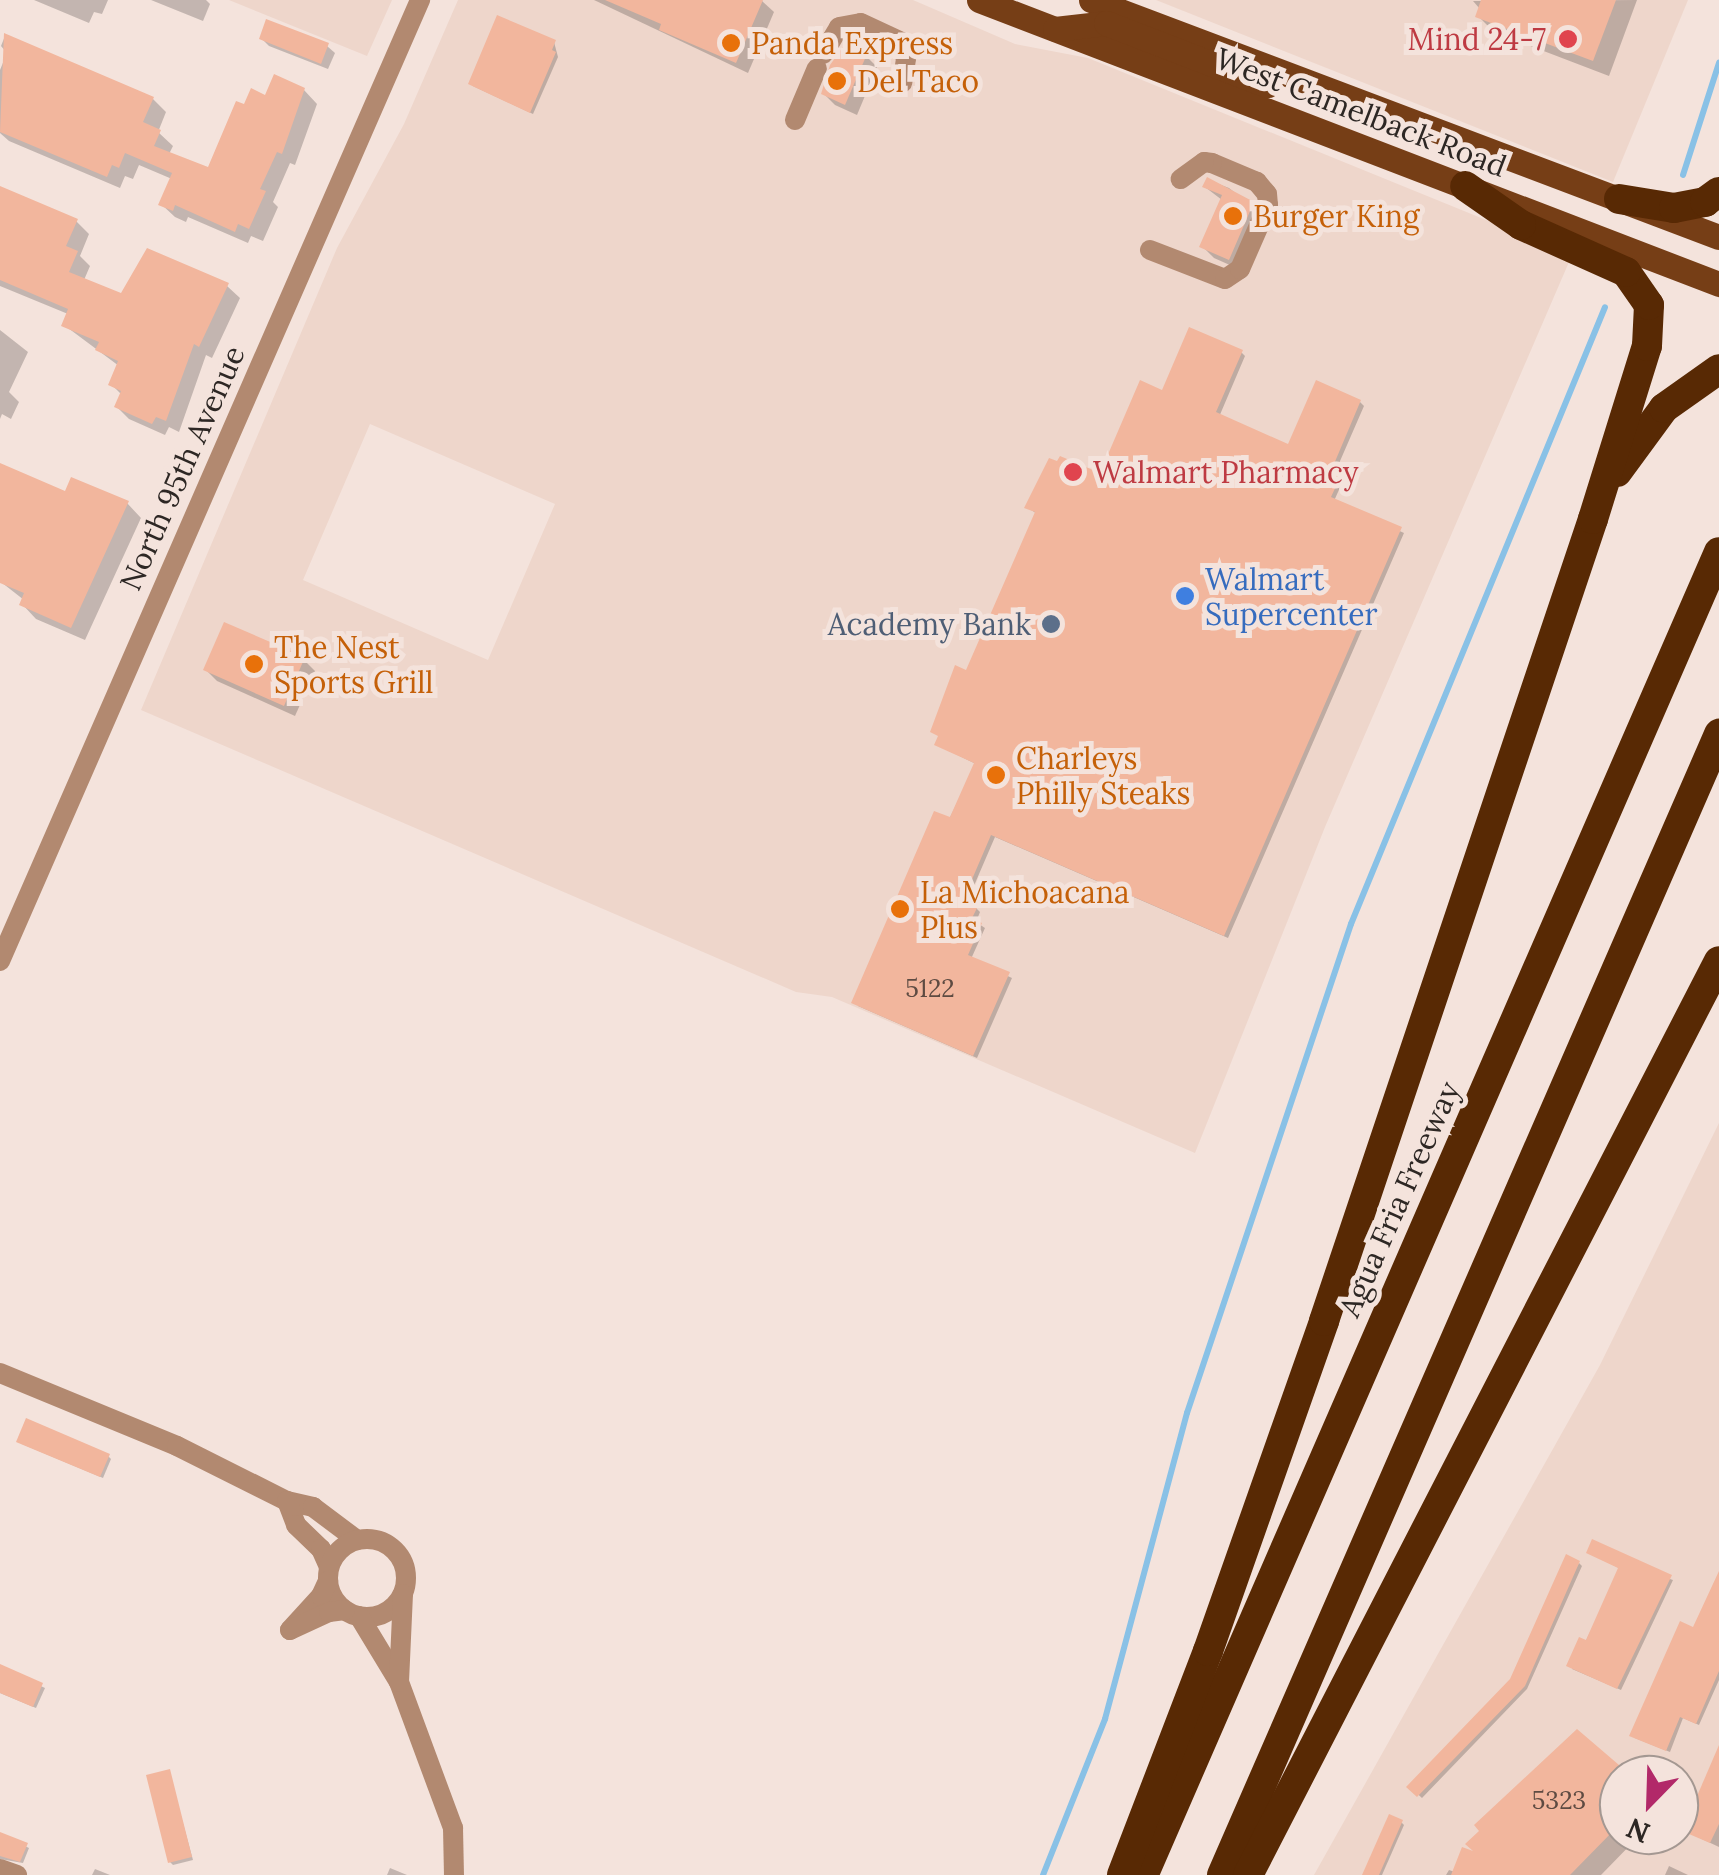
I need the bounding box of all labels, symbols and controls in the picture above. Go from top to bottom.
place label: Mind 24-7 [1408,21,1546,57]
place label: Panda Express [751,25,953,61]
marker: Mind 24-7 [1555,26,1581,52]
marker: Panda Express [720,32,742,54]
street label: West Camelback Road [1211,40,1511,184]
place label: Del Taco [857,63,979,99]
marker: Del Taco [826,70,848,92]
place label: Burger King [1253,198,1419,234]
marker: Burger King [1222,205,1244,227]
street label: North 95th Avenue [112,340,252,596]
place label: Walmart Pharmacy [1093,454,1359,490]
marker: Walmart Pharmacy [1062,461,1084,483]
place label: Walmart Supercenter [1205,561,1378,632]
marker: Walmart Supercenter [1174,585,1196,607]
place label: Academy Bank [828,606,1031,642]
marker: Academy Bank [1040,613,1062,635]
place label: The Nest Sports Grill [274,629,433,700]
marker: The Nest Sports Grill [243,653,265,675]
place label: Charleys Philly Steaks [1016,740,1190,810]
marker: Charleys Philly Steaks [985,764,1007,786]
place label: La Michoacana Plus [920,874,1129,944]
marker: La Michoacana Plus [889,898,911,920]
house number: 5122 [905,973,955,1003]
street label: Agua Fria Freeway [1331,1076,1467,1322]
north arrow [1599,1755,1699,1855]
house number: 5323 [1532,1785,1586,1815]
text: N [1621,1810,1655,1852]

